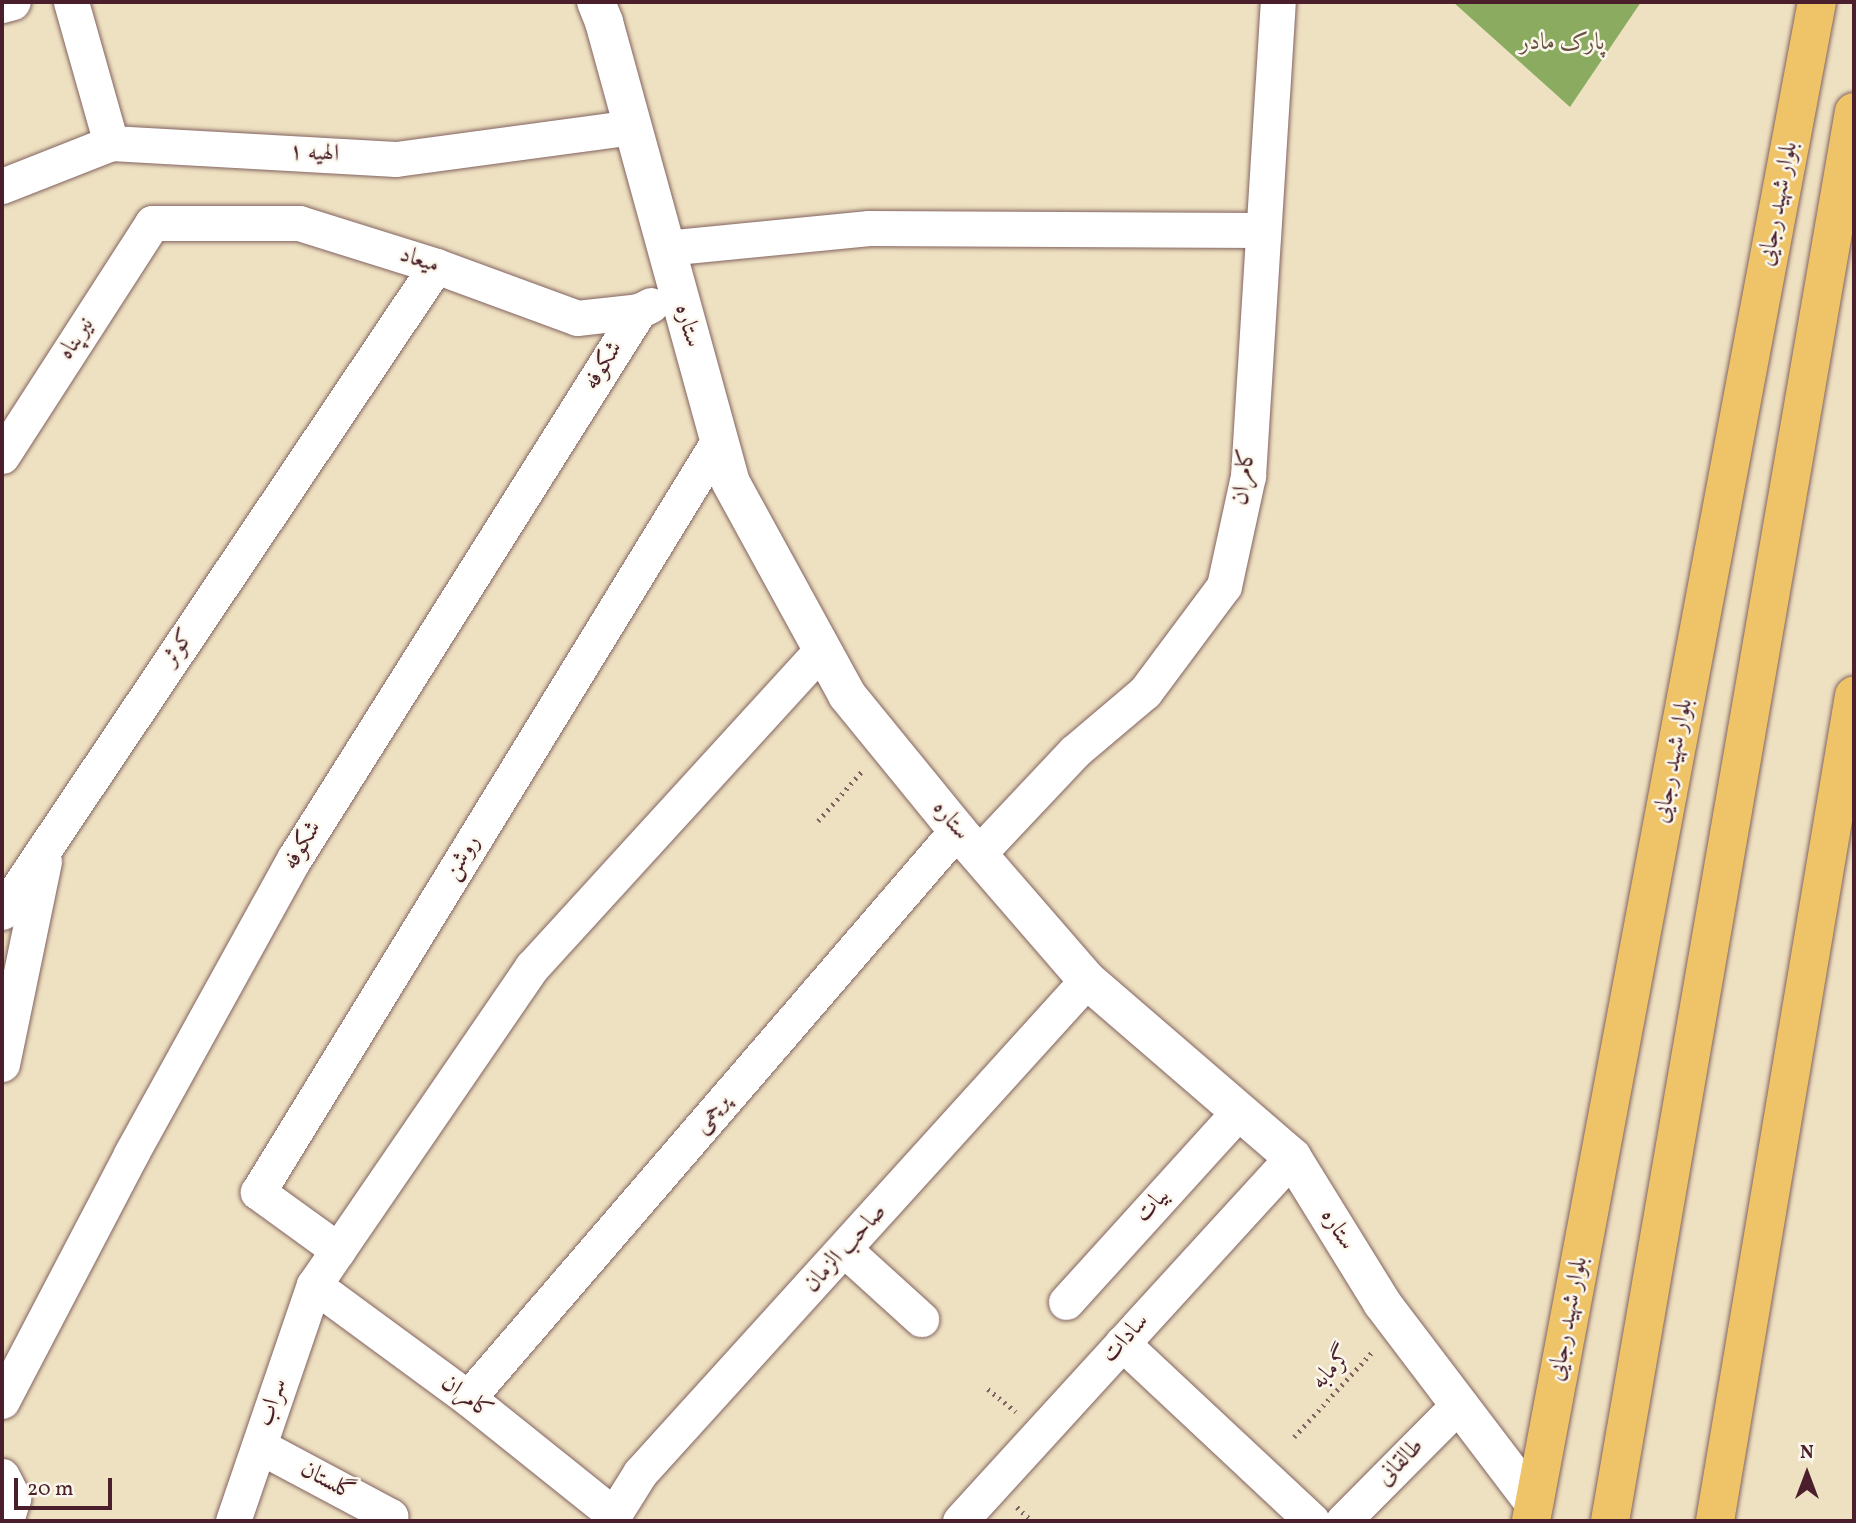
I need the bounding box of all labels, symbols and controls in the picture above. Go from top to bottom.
park label: پارک مادر [1520,30,1604,58]
street label: الهیه ۱ [288,138,340,170]
street label: بلوار شهید رجایی [1753,139,1805,269]
street label: میعاد [395,241,443,281]
street label: ستاره [667,301,707,351]
street label: نیرپناه [53,312,101,366]
street label: شکوفه [578,336,630,396]
street label: کامران [1227,447,1263,507]
street label: کوثر [156,624,202,672]
street label: بلوار شهید رجایی [1648,696,1700,826]
street label: ستاره [925,795,975,847]
street label: شکوفه [277,816,329,876]
street label: روشن [438,830,488,886]
street label: پرچمی [687,1088,737,1140]
street label: بیات [1130,1182,1176,1230]
street label: صاحب الزمان [799,1199,893,1299]
street label: ستاره [1313,1204,1361,1256]
street label: بلوار شهید رجایی [1543,1254,1595,1384]
street label: سادات [1096,1308,1156,1370]
street label: گرمابه [1306,1341,1360,1397]
street label: کامران [435,1369,497,1427]
street label: سراب [251,1375,295,1431]
street label: طالقانی [1371,1433,1431,1493]
north arrow [1772,1439,1842,1509]
text: N [1800,1440,1814,1466]
street label: گلستان [295,1456,359,1508]
scale bar [18,1464,116,1508]
text: 20 m [27,1475,73,1504]

